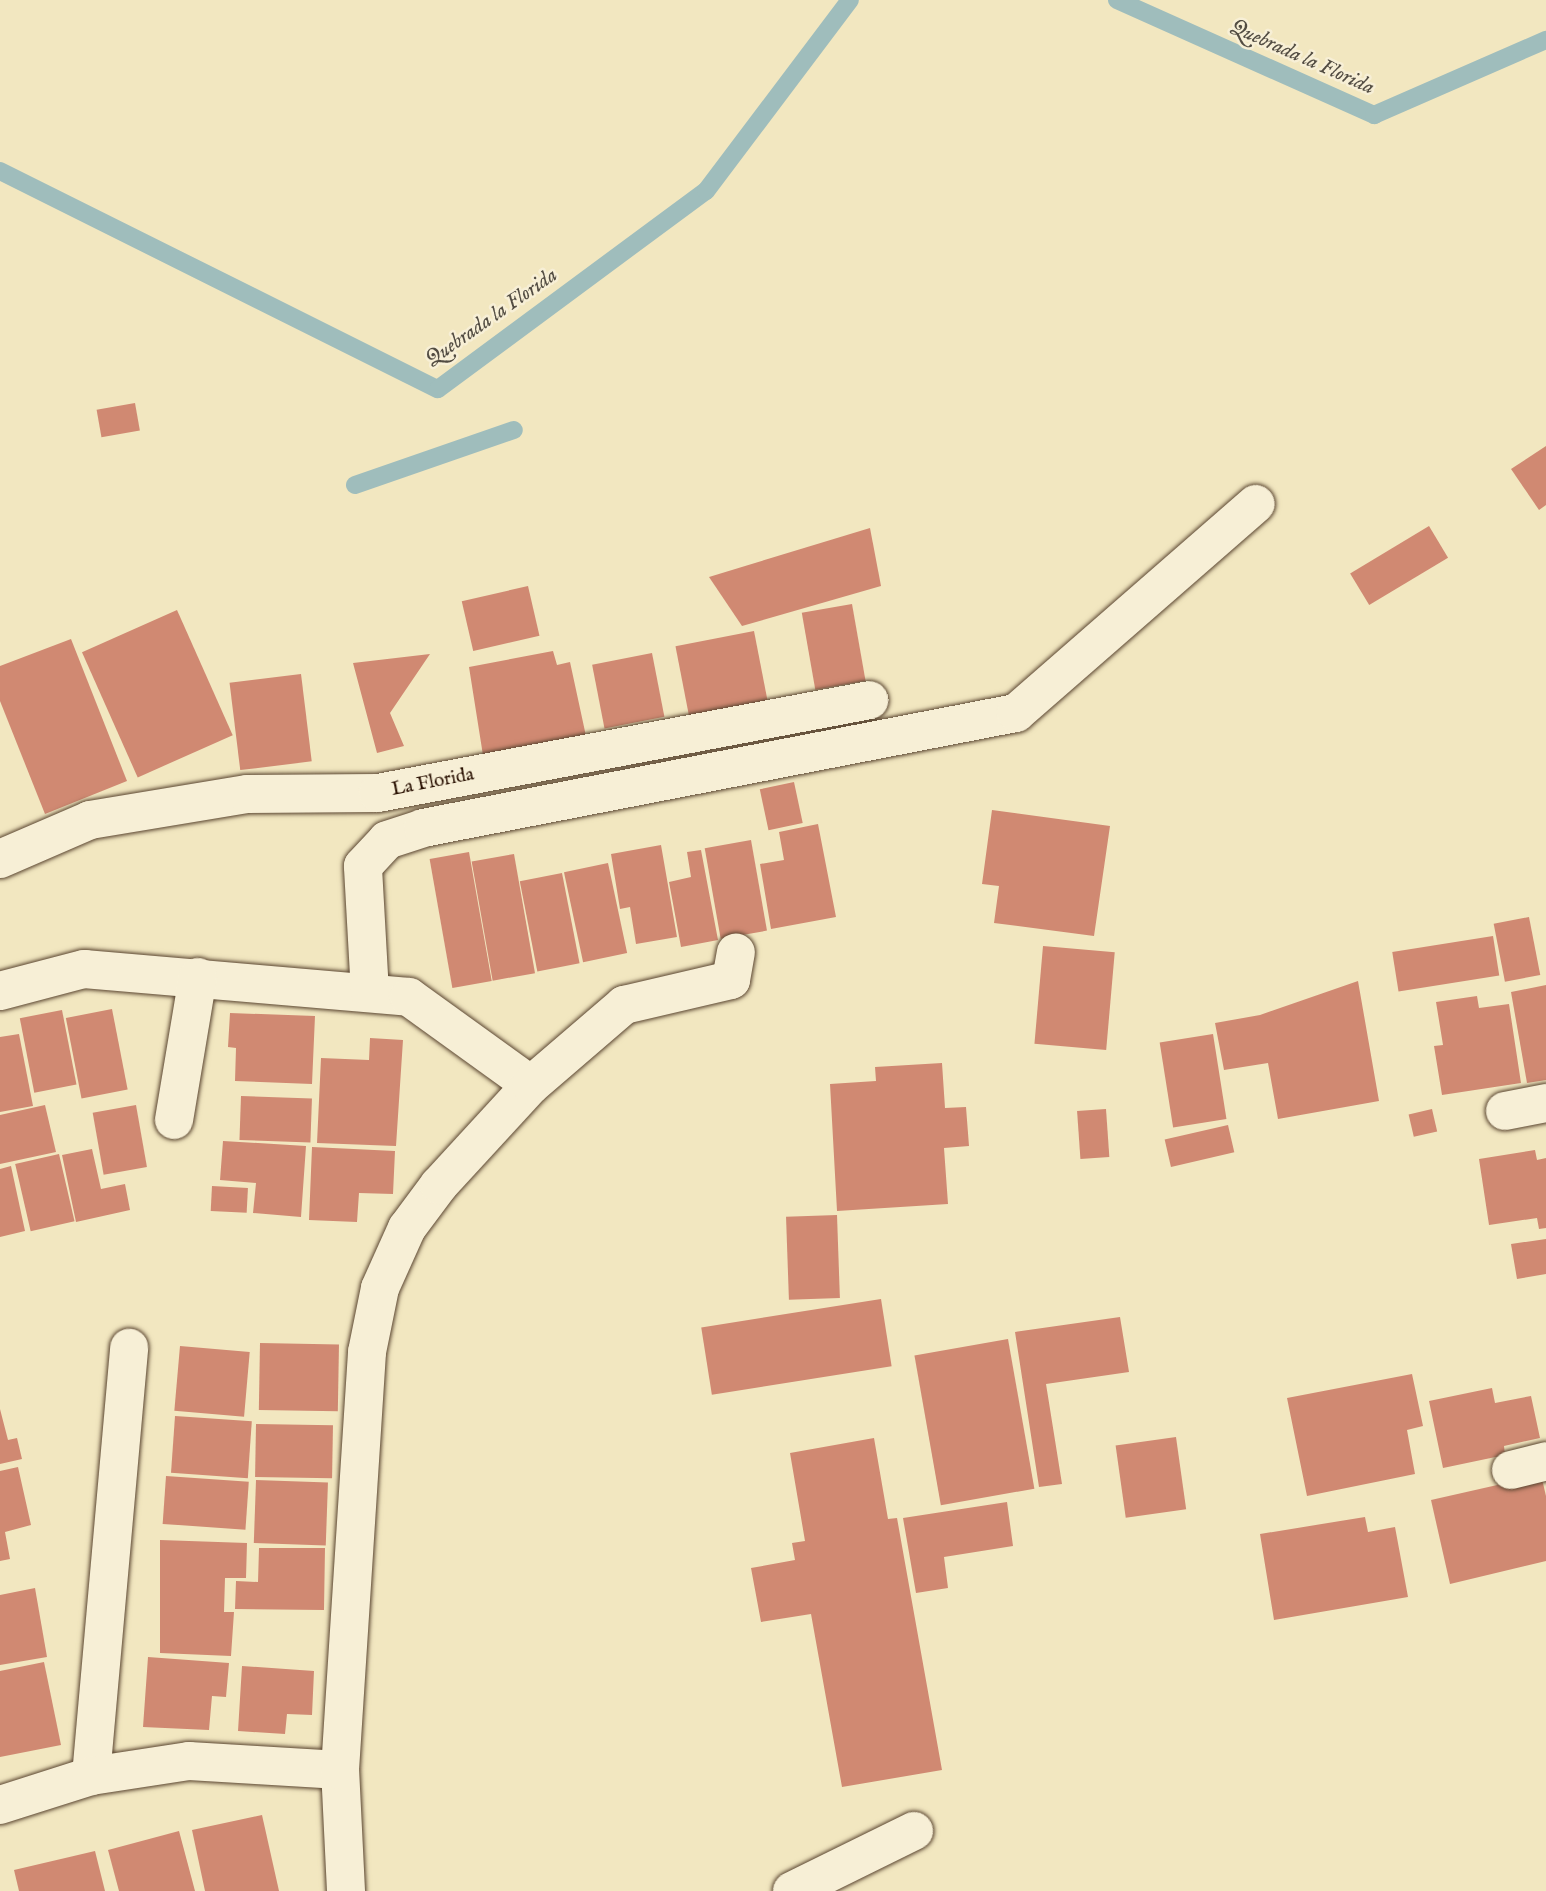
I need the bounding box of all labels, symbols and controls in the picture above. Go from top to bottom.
water label: Quebrada la Florida [1226,15,1378,101]
water label: Quebrada la Florida [421,263,563,373]
street label: La Florida [390,764,476,802]

